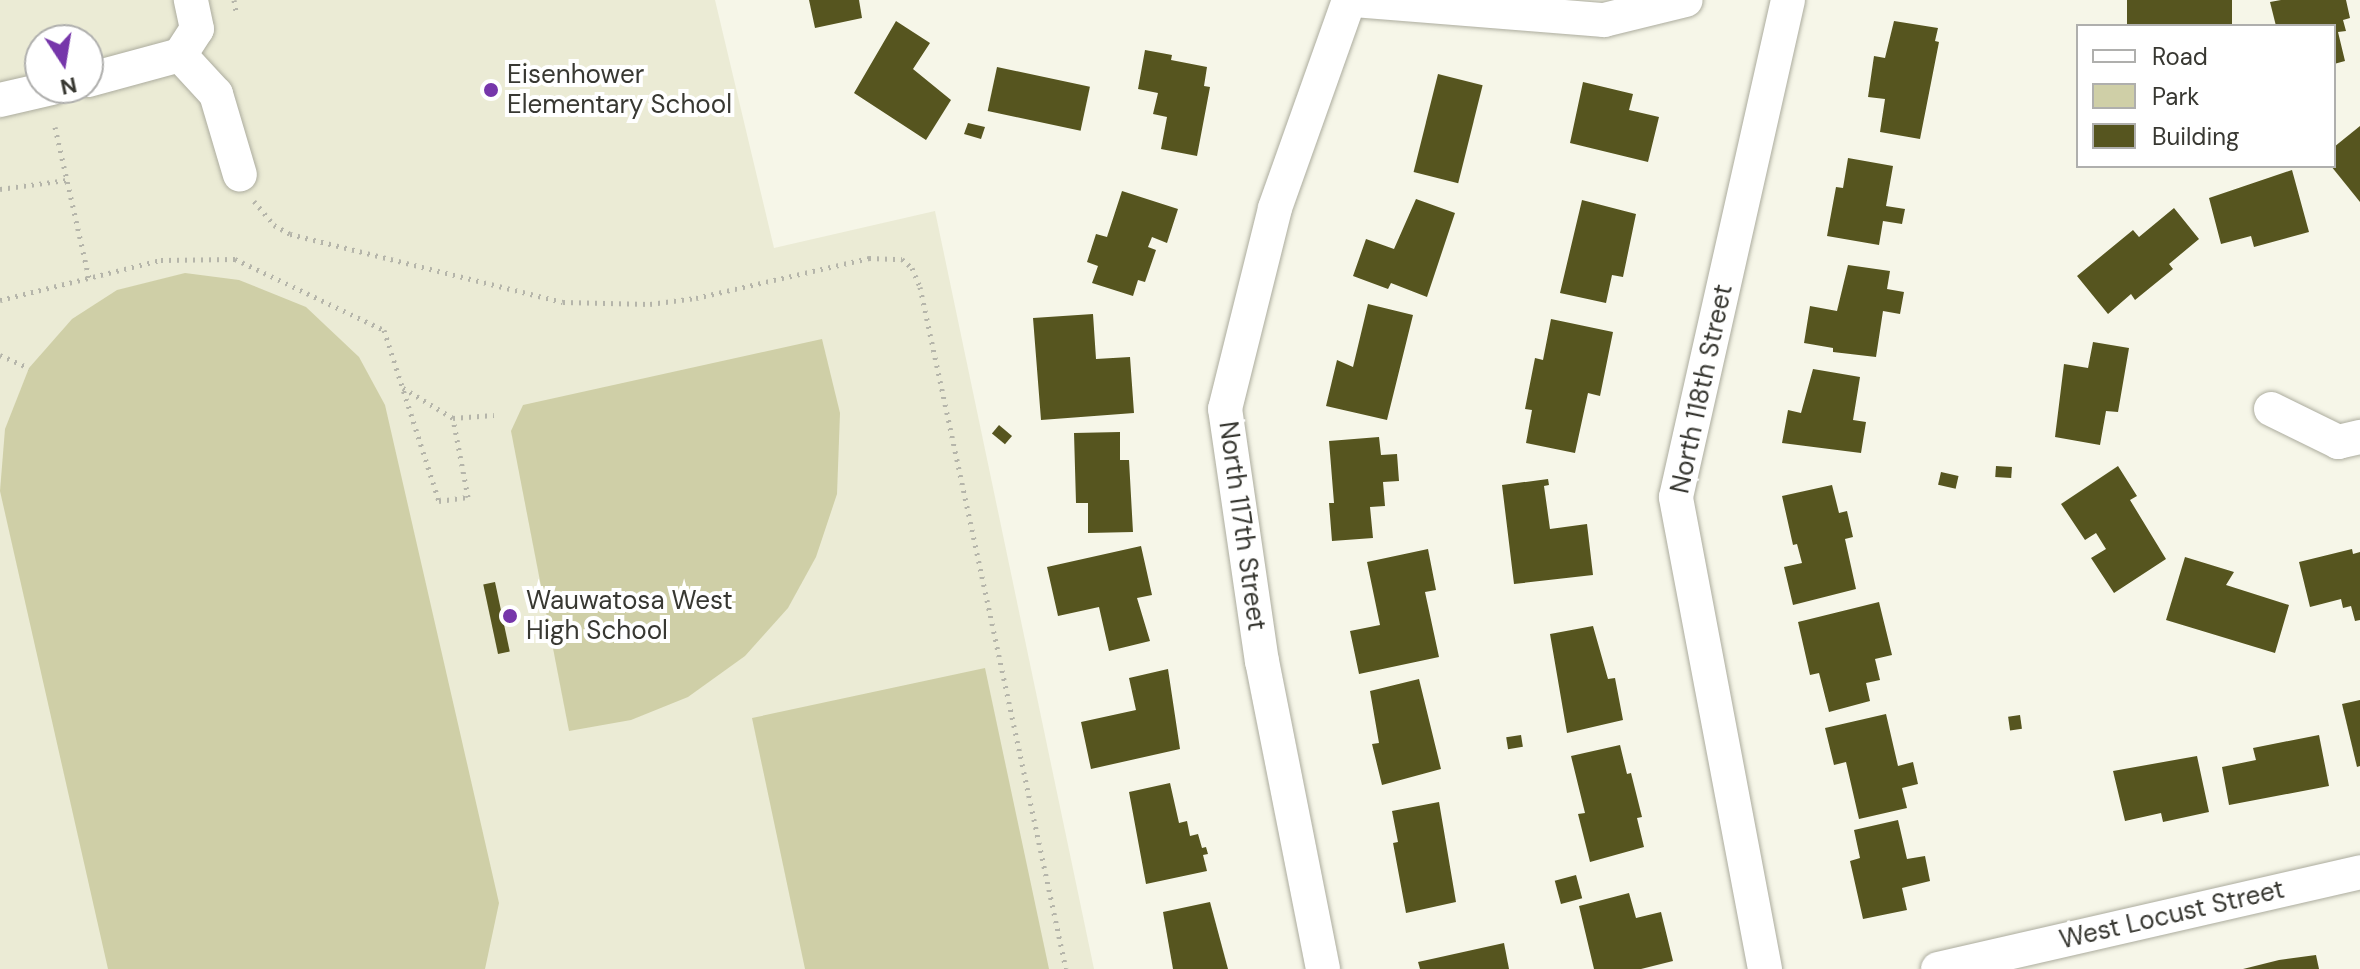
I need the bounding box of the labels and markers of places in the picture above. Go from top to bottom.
place label: Eisenhower Elementary School [507,59,732,120]
marker: Eisenhower Elementary School [482,81,500,99]
place label: Wauwatosa West High School [526,585,733,646]
marker: Wauwatosa West High School [501,607,519,625]

